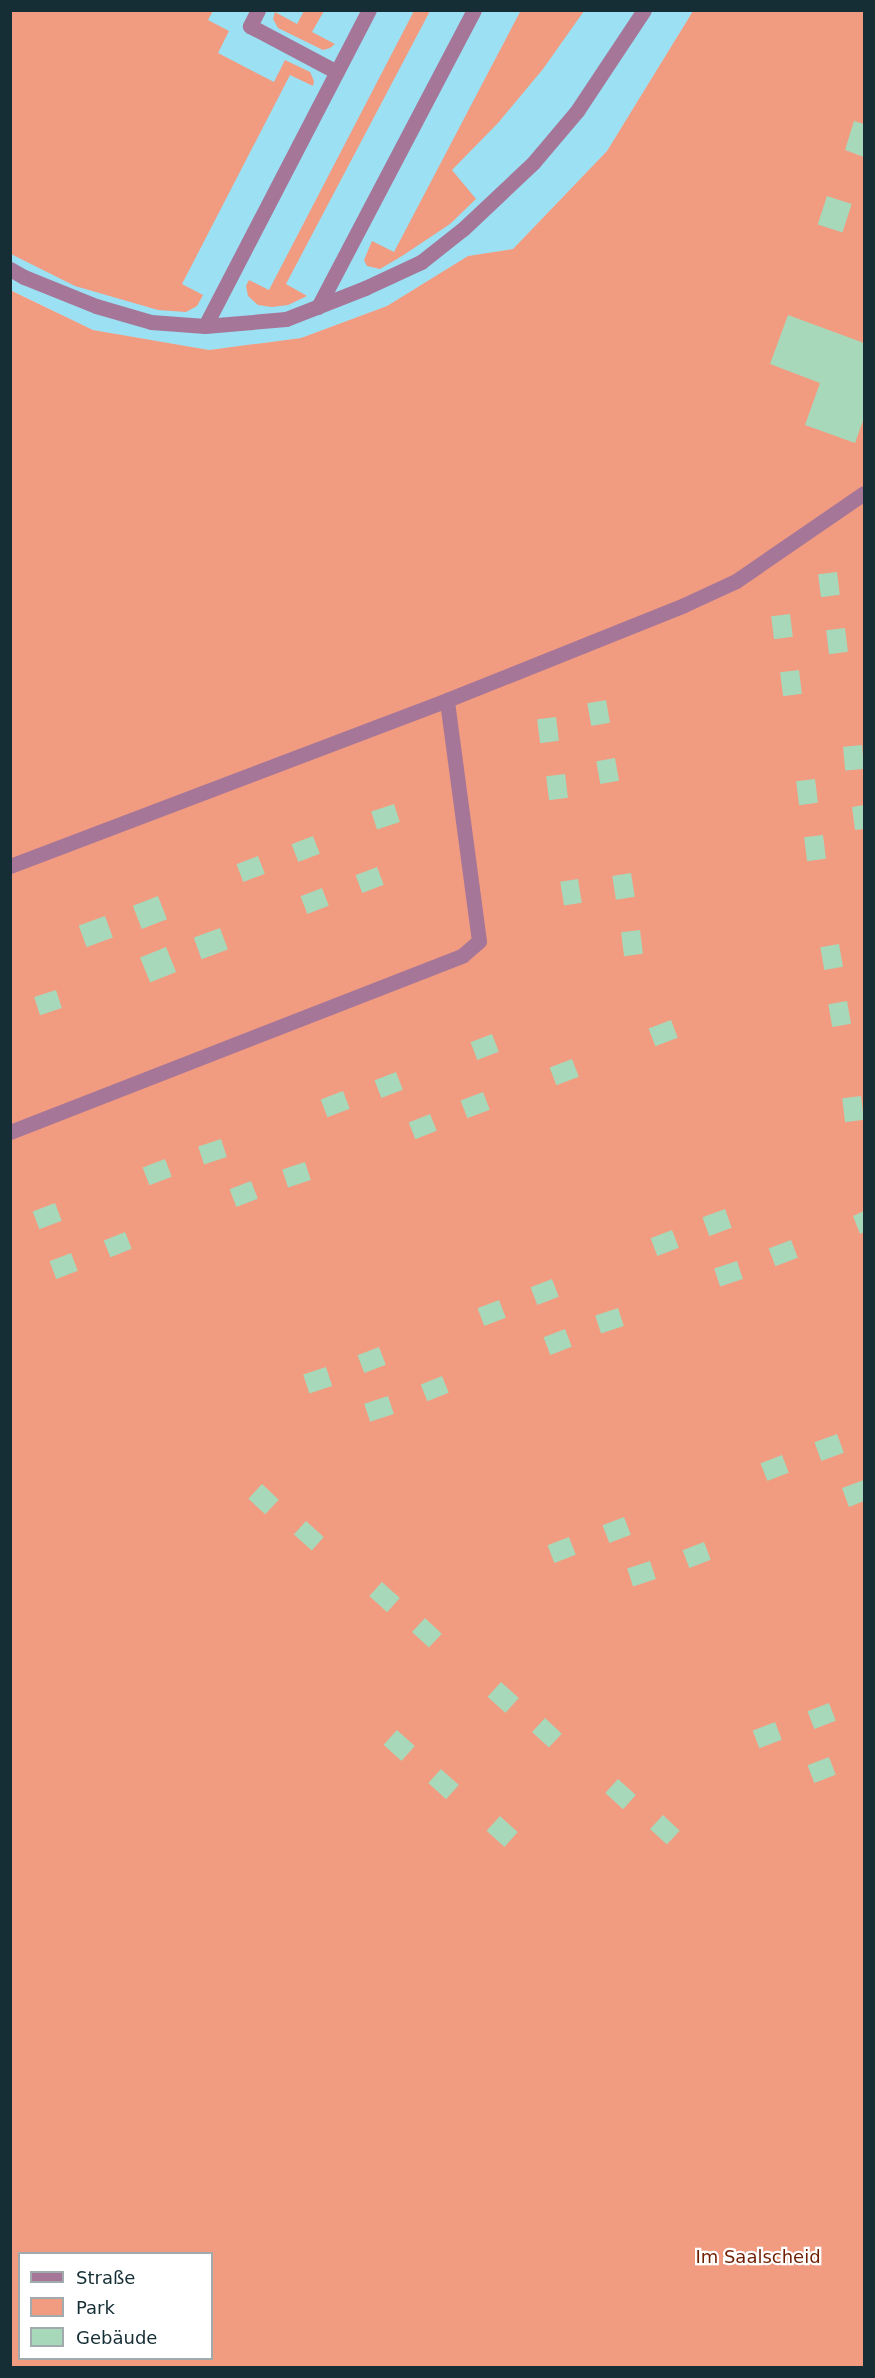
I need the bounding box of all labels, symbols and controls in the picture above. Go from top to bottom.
park label: Im Saalscheid [695,2246,821,2268]
legend [18,2252,213,2360]
text: Straße [76,2267,135,2288]
text: Park [76,2297,115,2318]
text: Gebäude [76,2327,157,2348]

